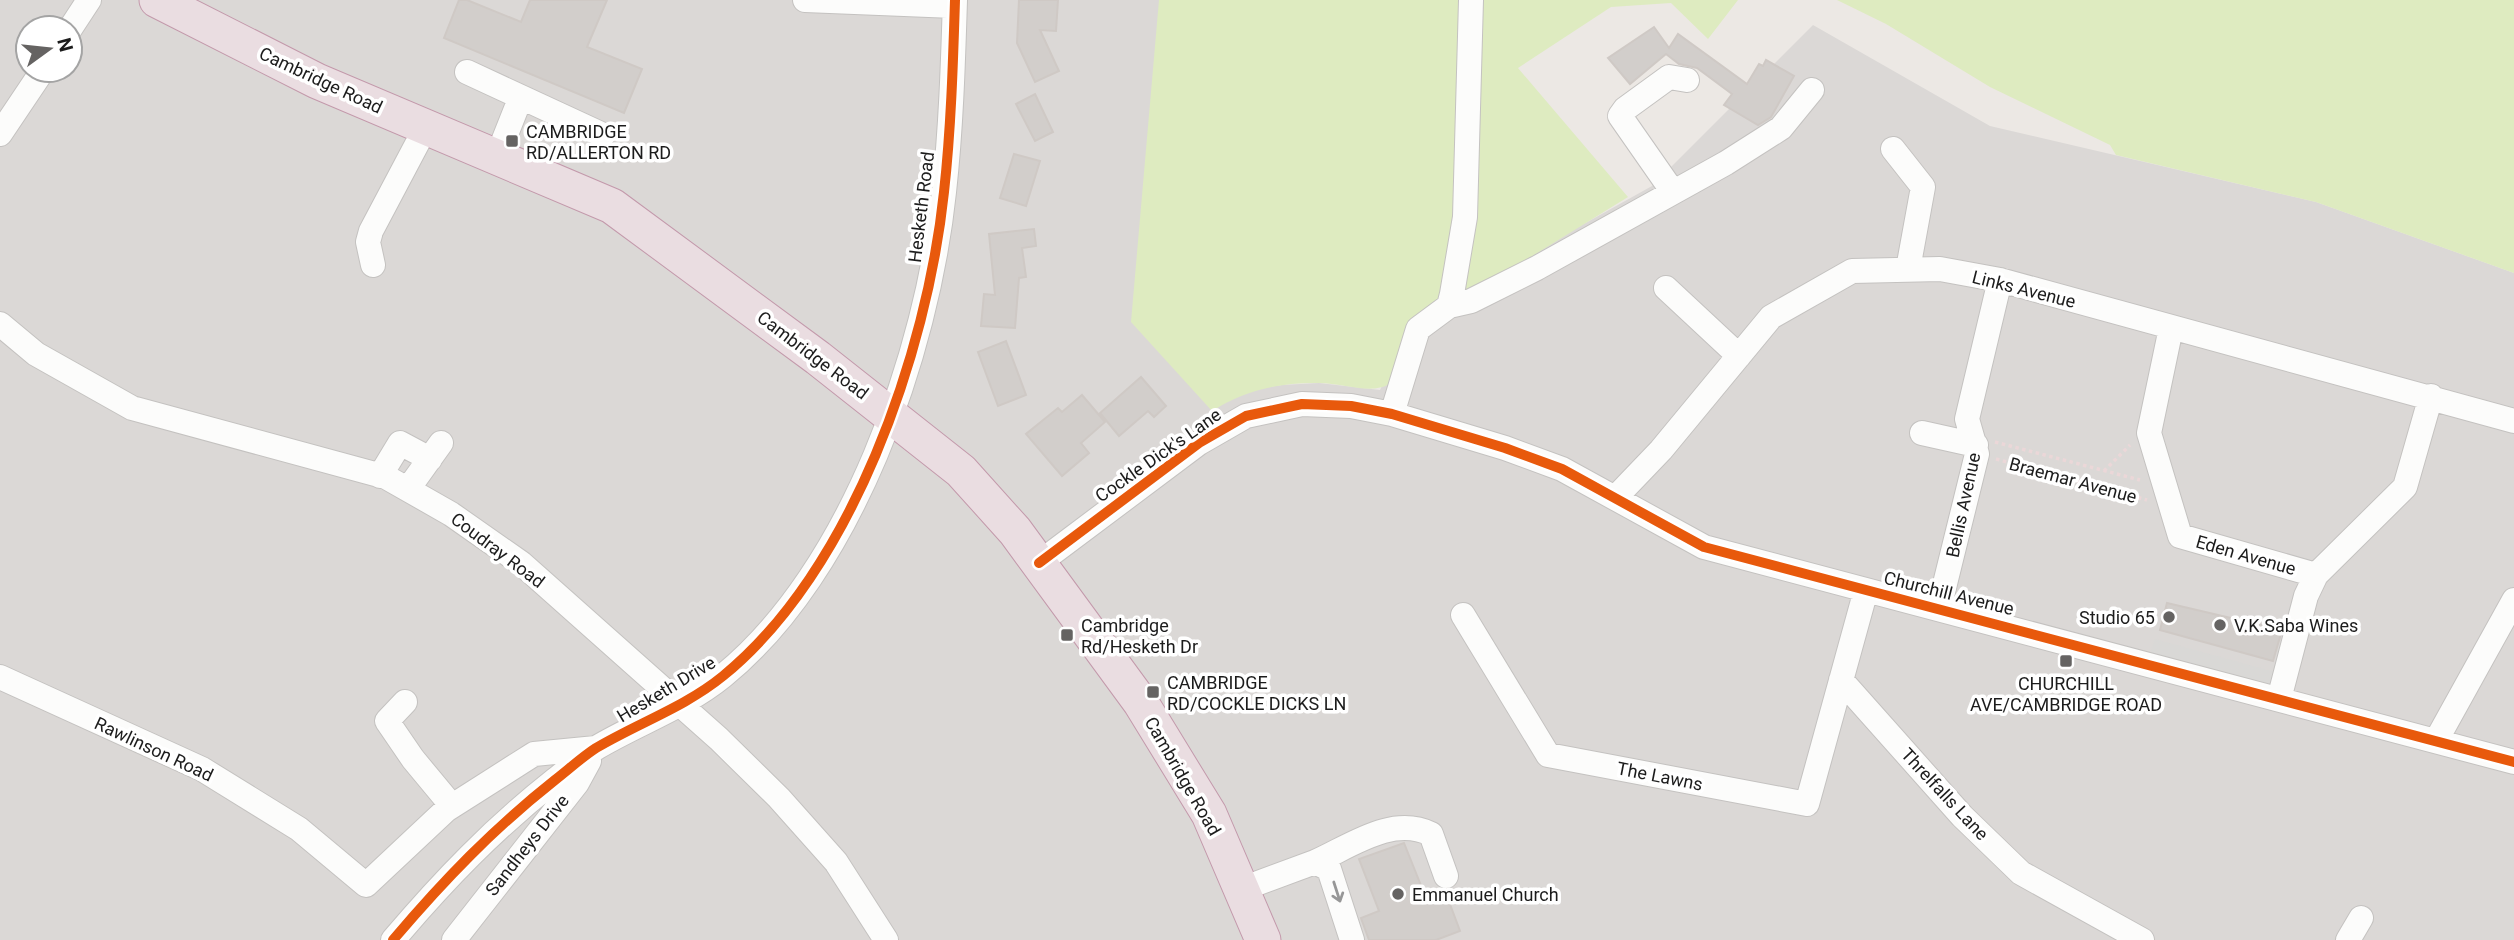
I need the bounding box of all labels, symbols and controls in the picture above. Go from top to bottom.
north arrow [14,14,84,84]
text: N [52,35,78,54]
street label: Cambridge Road [256,42,386,118]
place label: CAMBRIDGE RD/ALLERTON RD [526,121,671,163]
marker: CAMBRIDGE RD/ALLERTON RD [504,133,520,149]
street label: Hesketh Road [904,150,938,264]
street label: Links Avenue [1970,266,2078,312]
street label: Cambridge Road [753,306,873,404]
street label: Cockle Dick's Lane [1091,404,1225,506]
street label: Bellis Avenue [1942,451,1984,559]
street label: Braemar Avenue [2007,453,2139,507]
street label: Coudray Road [447,508,549,592]
street label: Eden Avenue [2194,531,2298,579]
street label: Churchill Avenue [1882,567,2016,619]
place label: Studio 65 [2079,607,2155,628]
marker: Studio 65 [2161,609,2177,625]
place label: Cambridge Rd/Hesketh Dr [1081,615,1198,657]
place label: V.K.Saba Wines [2234,615,2358,636]
marker: V.K.Saba Wines [2212,617,2228,633]
marker: Cambridge Rd/Hesketh Dr [1059,627,1075,643]
street label: Hesketh Drive [613,651,719,727]
marker: CHURCHILL AVE/CAMBRIDGE ROAD [2058,653,2074,669]
place label: CAMBRIDGE RD/COCKLE DICKS LN [1167,672,1346,714]
place label: CHURCHILL AVE/CAMBRIDGE ROAD [1970,673,2162,715]
marker: CAMBRIDGE RD/COCKLE DICKS LN [1145,684,1161,700]
street label: Rawlinson Road [91,712,217,786]
street label: Cambridge Road [1141,713,1225,839]
street label: Threlfalls Lane [1897,744,1993,844]
street label: The Lawns [1615,757,1705,795]
street label: Sandheys Drive [481,790,573,900]
one-way arrow [1331,880,1344,902]
place label: Emmanuel Church [1412,884,1559,905]
marker: Emmanuel Church [1390,886,1406,902]

